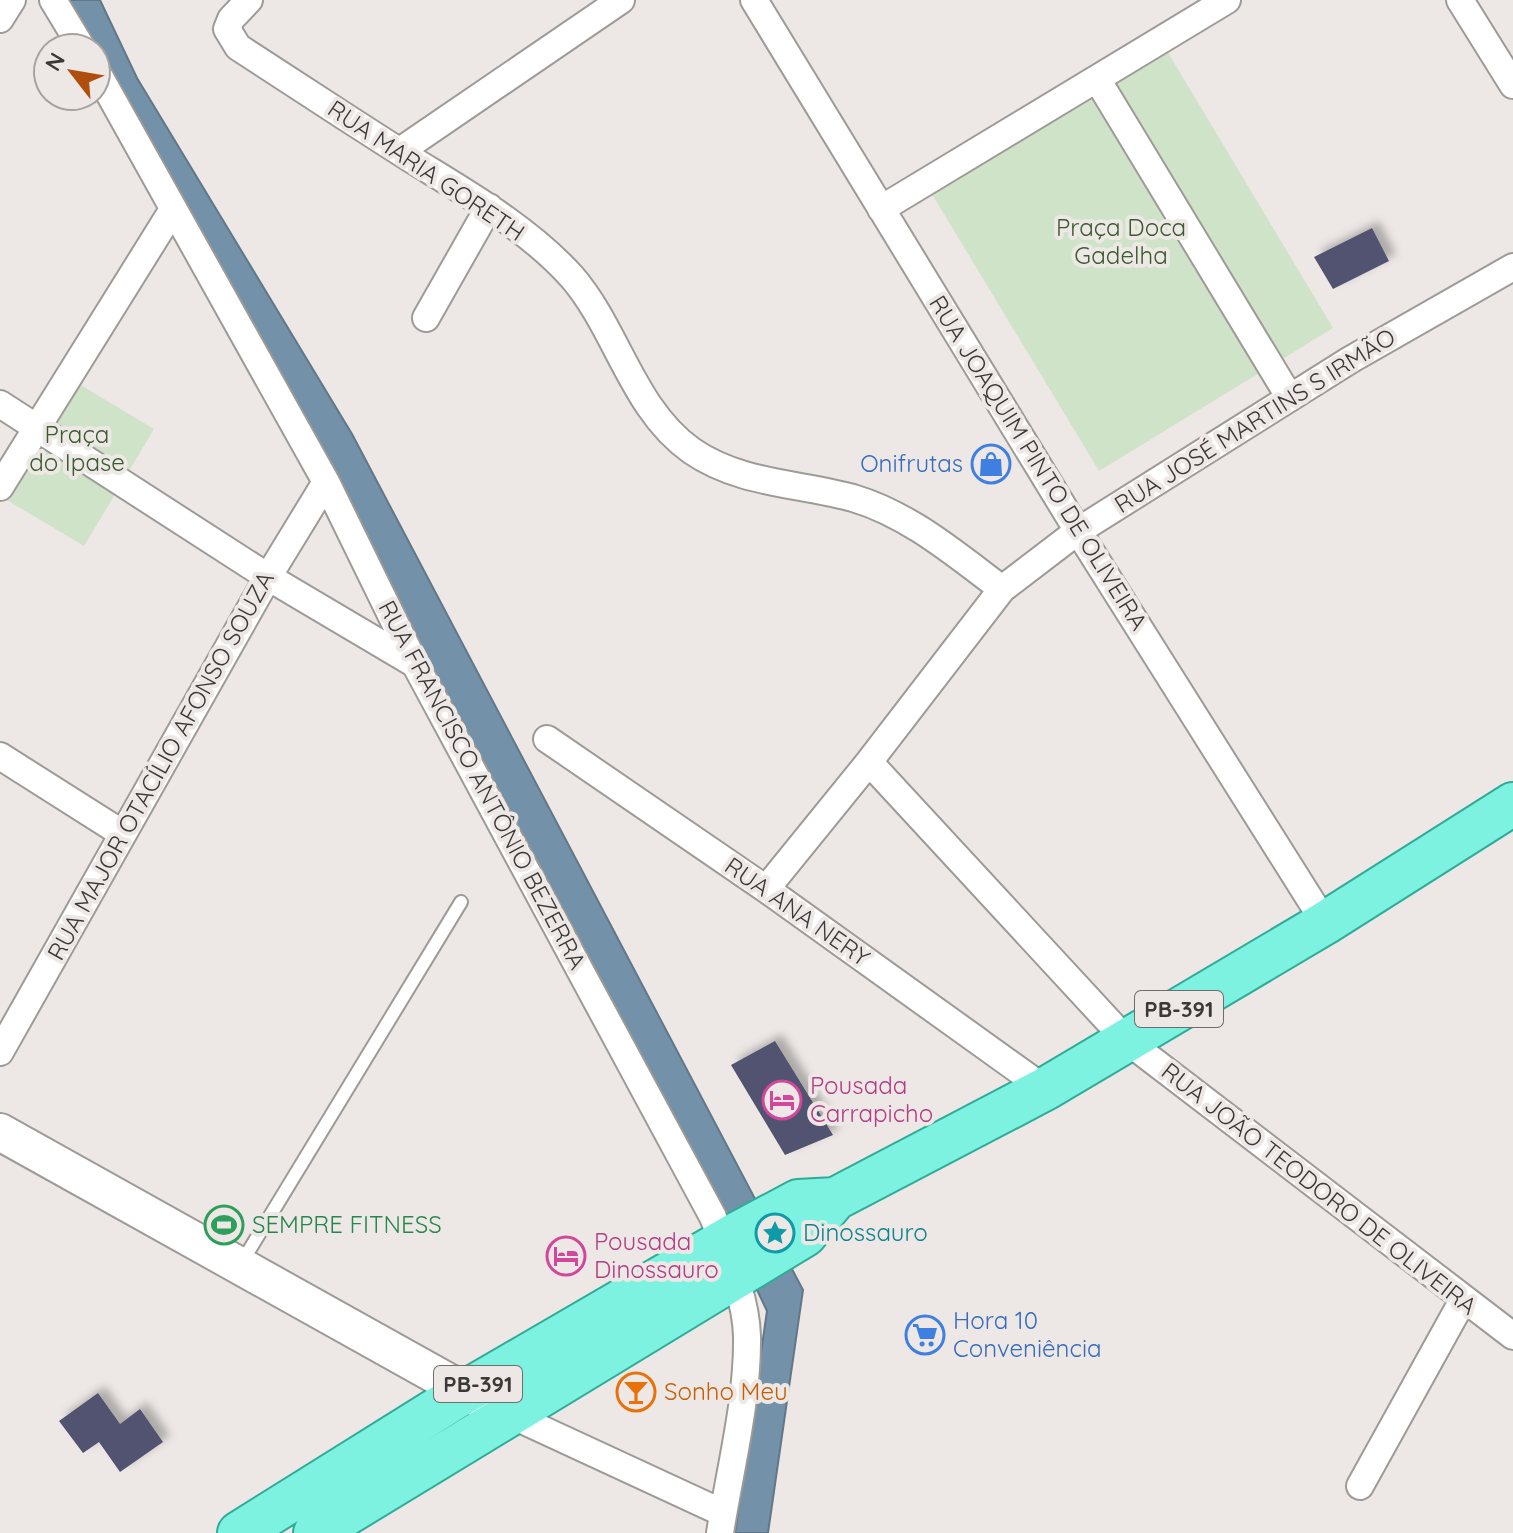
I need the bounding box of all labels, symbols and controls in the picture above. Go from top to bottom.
north arrow [32,32,112,112]
text: N [39,48,71,76]
street label: RUA MARIA GORETH [322,93,531,247]
park label: Praça Doca Gadelha [1056,212,1186,270]
street label: RUA JOAQUIM PINTO DE OLIVEIRA [923,290,1155,635]
street label: RUA JOSÉ MARTINS S IRMÃO [1108,321,1401,519]
park label: Praça do Ipase [29,419,125,477]
shop icon: Onifrutas [970,443,1012,485]
place label: Onifrutas [860,448,963,478]
street label: RUA MAJOR OTACÍLIO AFONSO SOUZA [40,566,280,965]
street label: RUA FRANCISCO ANTÔNIO BEZERRA [373,595,593,974]
street label: RUA ANA NERY [719,850,876,972]
road number: PB-391 [1135,991,1223,1027]
street label: RUA JOÃO TEODORO DE OLIVEIRA [1156,1056,1483,1321]
place label: Pousada Carrapicho [810,1070,933,1128]
hotel icon: Pousada Carrapicho [761,1079,803,1121]
sports icon: SEMPRE FITNESS [203,1204,245,1246]
place label: SEMPRE FITNESS [252,1209,442,1239]
place icon: Dinossauro [754,1212,796,1254]
place label: Dinossauro [803,1217,928,1247]
place label: Pousada Dinossauro [594,1226,719,1284]
hotel icon: Pousada Dinossauro [545,1235,587,1277]
place label: Hora 10 Conveniência [953,1305,1102,1363]
supermarket icon: Hora 10 Conveniência [904,1314,946,1356]
road number: PB-391 [434,1366,522,1402]
bar icon: Sonho Meu [615,1371,657,1413]
place label: Sonho Meu [664,1376,788,1406]

